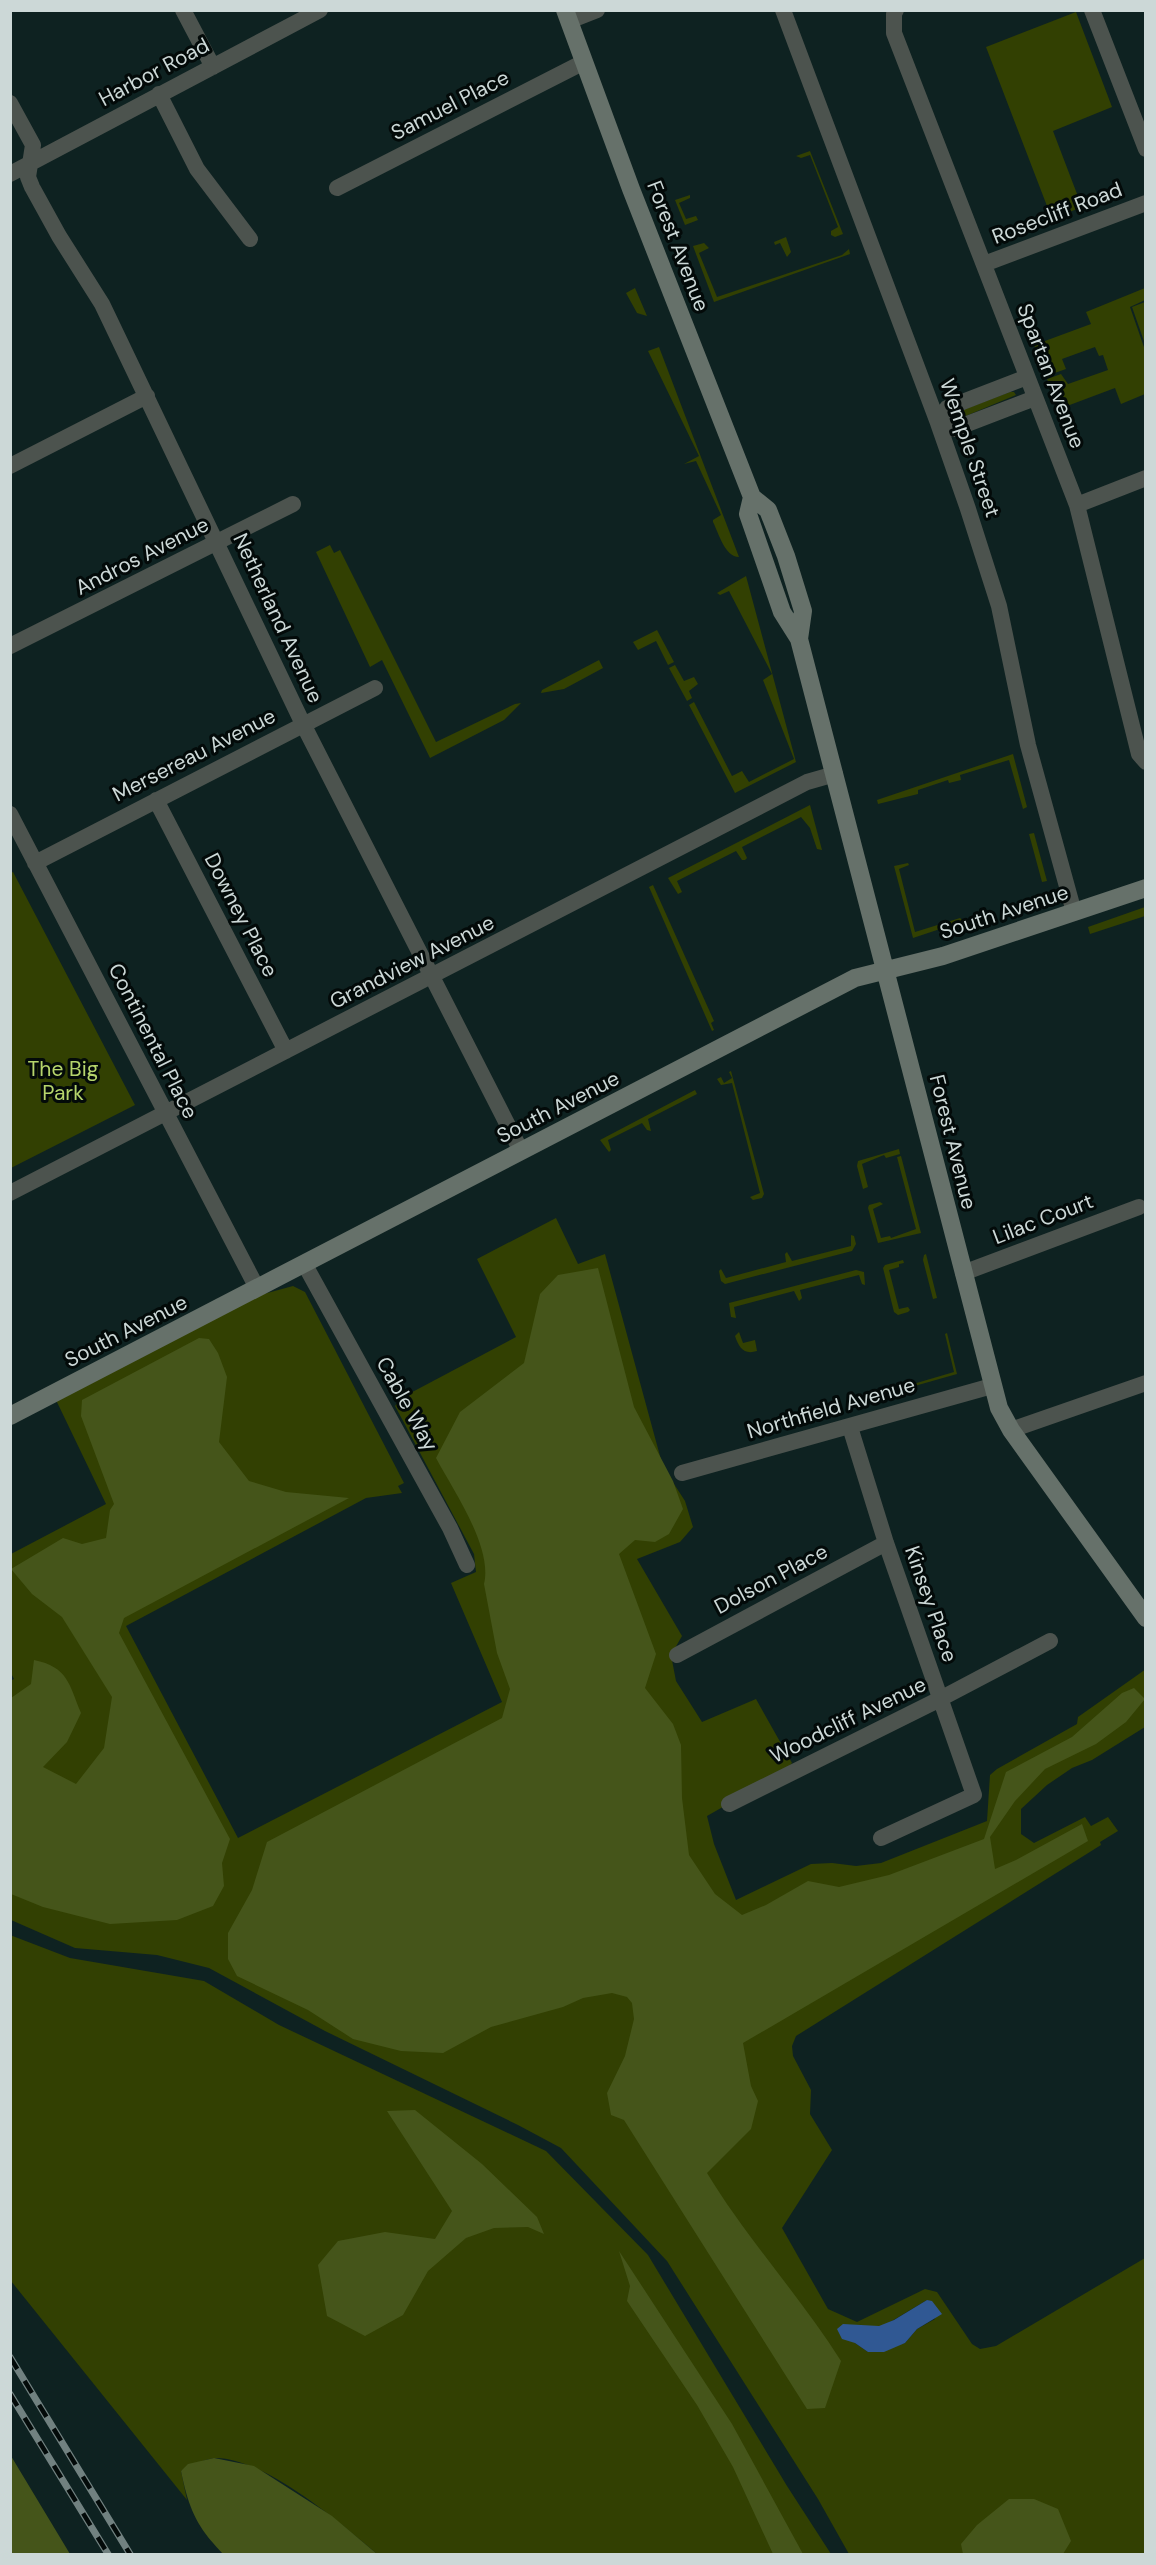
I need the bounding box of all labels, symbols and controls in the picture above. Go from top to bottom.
street label: Harbor Road [94,31,214,113]
street label: Samuel Place [386,63,514,147]
street label: Rosecliff Road [988,175,1126,251]
street label: Forest Avenue [640,177,716,315]
street label: Spartan Avenue [1010,299,1092,453]
street label: Wemple Street [933,375,1007,521]
street label: Andros Avenue [70,510,214,602]
street label: Netherland Avenue [226,529,330,708]
street label: Mersereau Avenue [108,702,280,808]
street label: Downey Place [198,848,284,982]
street label: South Avenue [936,878,1072,946]
street label: Grandview Avenue [325,908,499,1016]
street label: Continental Place [102,958,204,1124]
park label: The Big Park [28,1055,99,1107]
street label: South Avenue [492,1064,624,1150]
street label: Forest Avenue [923,1072,983,1212]
street label: Lilac Court [989,1187,1097,1251]
street label: South Avenue [60,1288,192,1374]
street label: Cable Way [370,1352,445,1457]
street label: Northfield Avenue [744,1371,918,1445]
street label: Dolson Place [709,1537,833,1621]
street label: Kinsey Place [898,1542,964,1666]
street label: Woodcliff Avenue [765,1670,931,1770]

